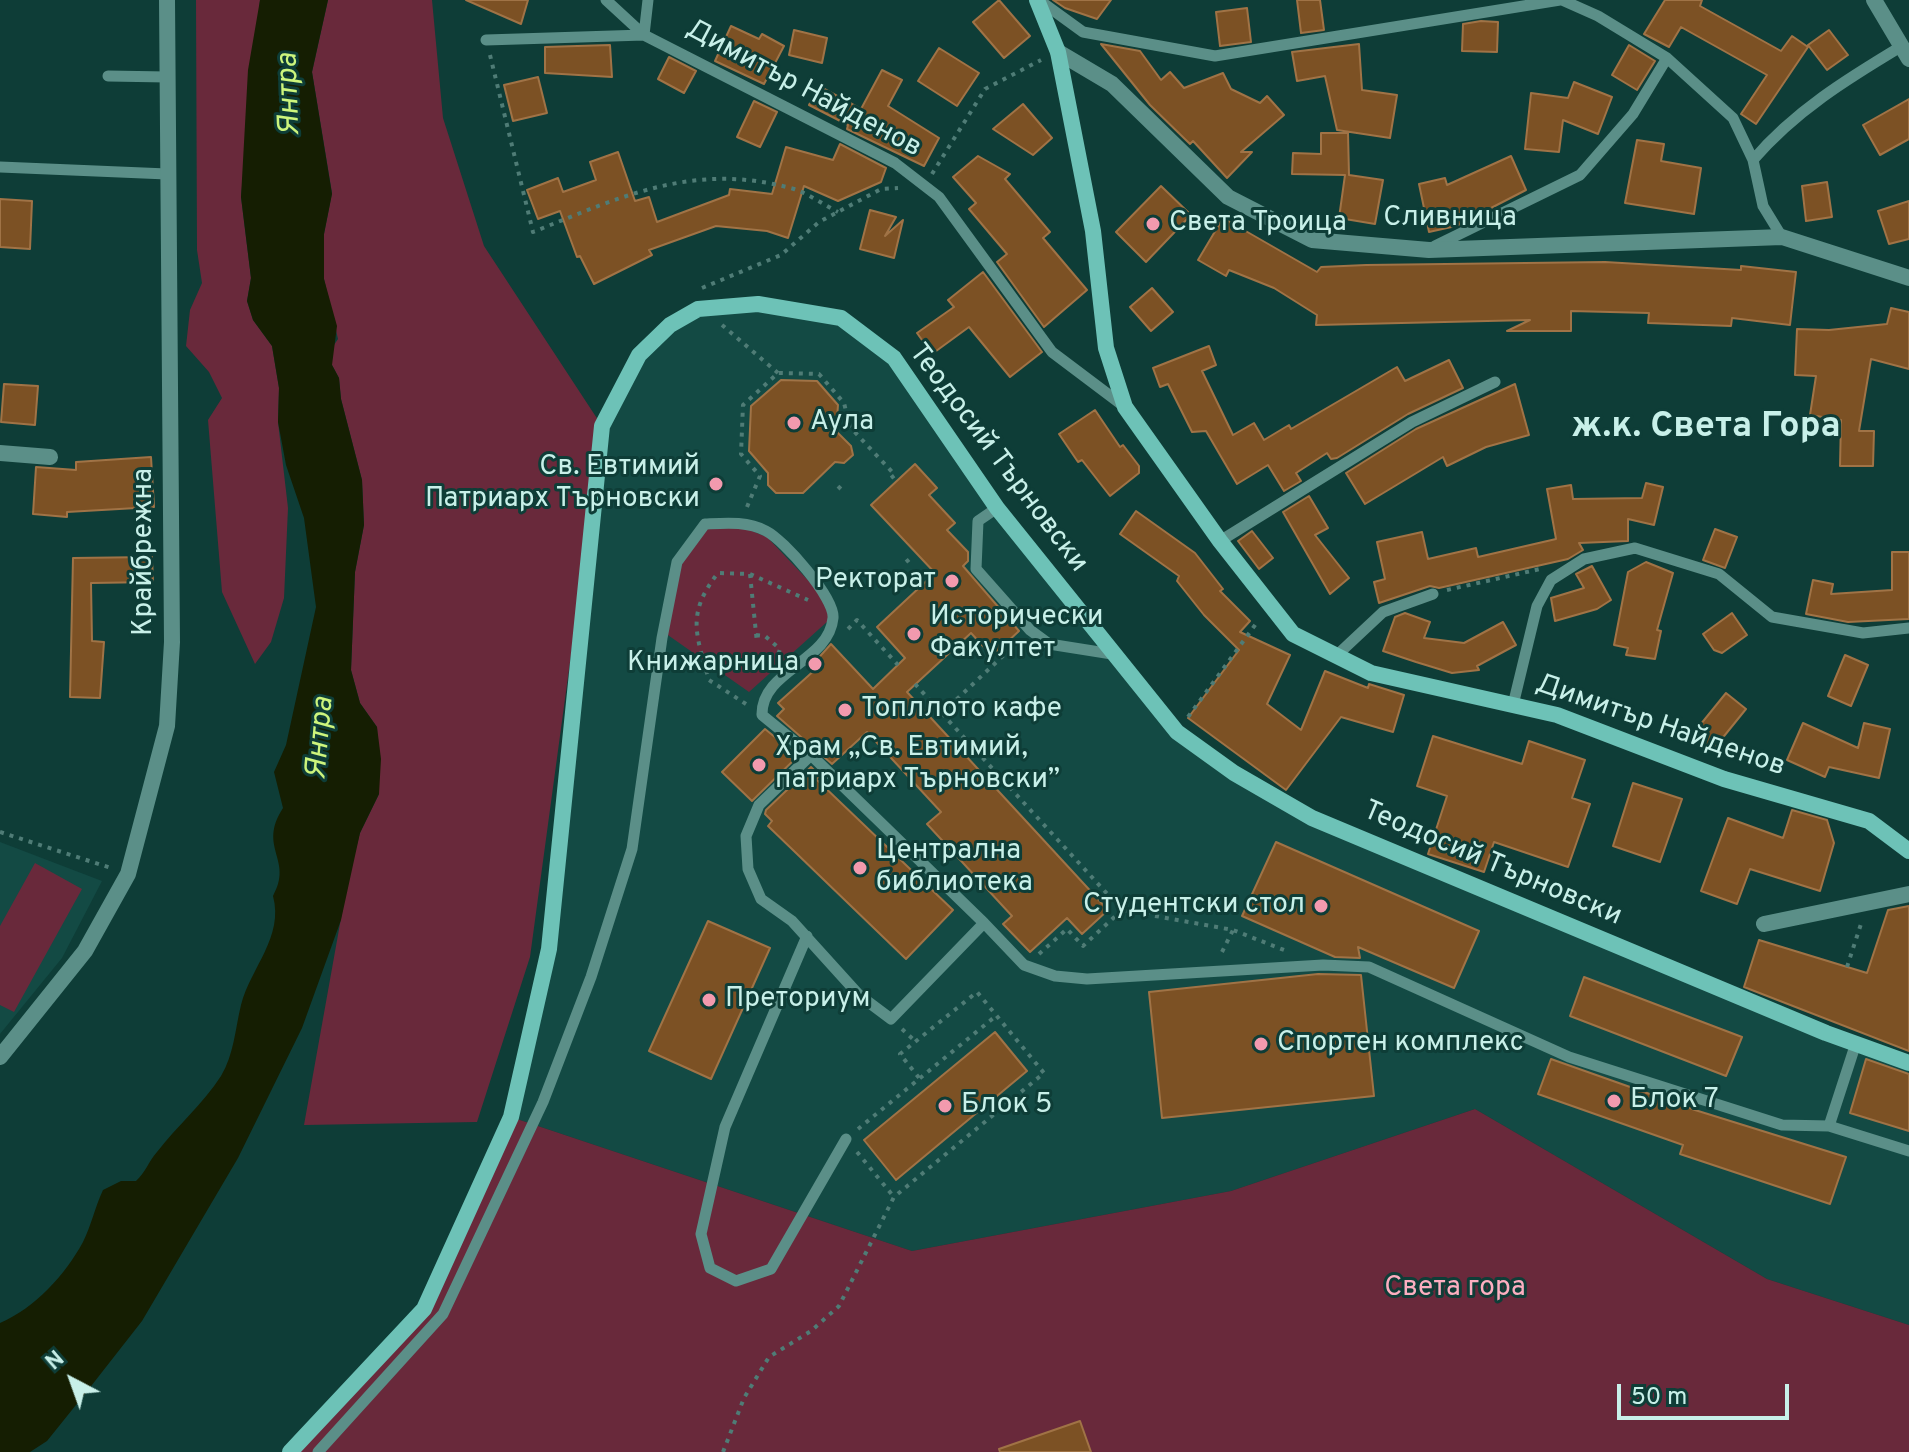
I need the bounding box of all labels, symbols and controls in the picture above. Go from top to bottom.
street label: Димитър Найденов [680,14,926,166]
water label: Янтра [272,52,310,136]
street label: Сливница [1383,202,1517,236]
place label: Света Троица [1169,207,1347,241]
marker: Света Троица [1144,215,1162,233]
street label: Теодосий Търновски [900,338,1094,580]
place label: Аула [810,406,874,440]
district label: ж.к. Света Гора [1571,407,1841,451]
marker: Аула [785,414,803,432]
place label: Св. Евтимий Патриарх Търновски [425,451,700,517]
street label: Крайбрежна [128,468,162,636]
marker: Св. Евтимий Патриарх Търновски [707,475,725,493]
place label: Ректорат [815,564,936,598]
marker: Ректорат [943,572,961,590]
place label: Исторически Факултет [930,601,1103,667]
marker: Исторически Факултет [905,625,923,643]
place label: Книжарница [627,647,799,681]
marker: Книжарница [806,655,824,673]
street label: Димитър Найденов [1531,669,1789,785]
place label: Топллото кафе [861,693,1062,727]
water label: Янтра [300,695,344,781]
marker: Топллото кафе [836,701,854,719]
place label: Храм „Св. Евтимий, патриарх Търновски” [775,732,1060,798]
marker: Храм „Св. Евтимий, патриарх Търновски” [750,756,768,774]
street label: Теодосий Търновски [1358,795,1626,935]
place label: Централна библиотека [876,835,1033,901]
marker: Централна библиотека [851,859,869,877]
place label: Студентски стол [1083,889,1305,923]
marker: Студентски стол [1312,897,1330,915]
place label: Преториум [725,983,871,1017]
marker: Преториум [700,991,718,1009]
place label: Спортен комплекс [1277,1027,1524,1061]
marker: Спортен комплекс [1252,1035,1270,1053]
place label: Блок 7 [1630,1084,1719,1118]
place label: Блок 5 [961,1089,1052,1123]
marker: Блок 7 [1605,1092,1623,1110]
marker: Блок 5 [936,1097,954,1115]
park label: Света гора [1384,1272,1526,1306]
north arrow [32,1340,112,1420]
text: N [41,1346,71,1377]
scale bar [1621,1368,1793,1418]
text: 50 m [1631,1383,1687,1413]

